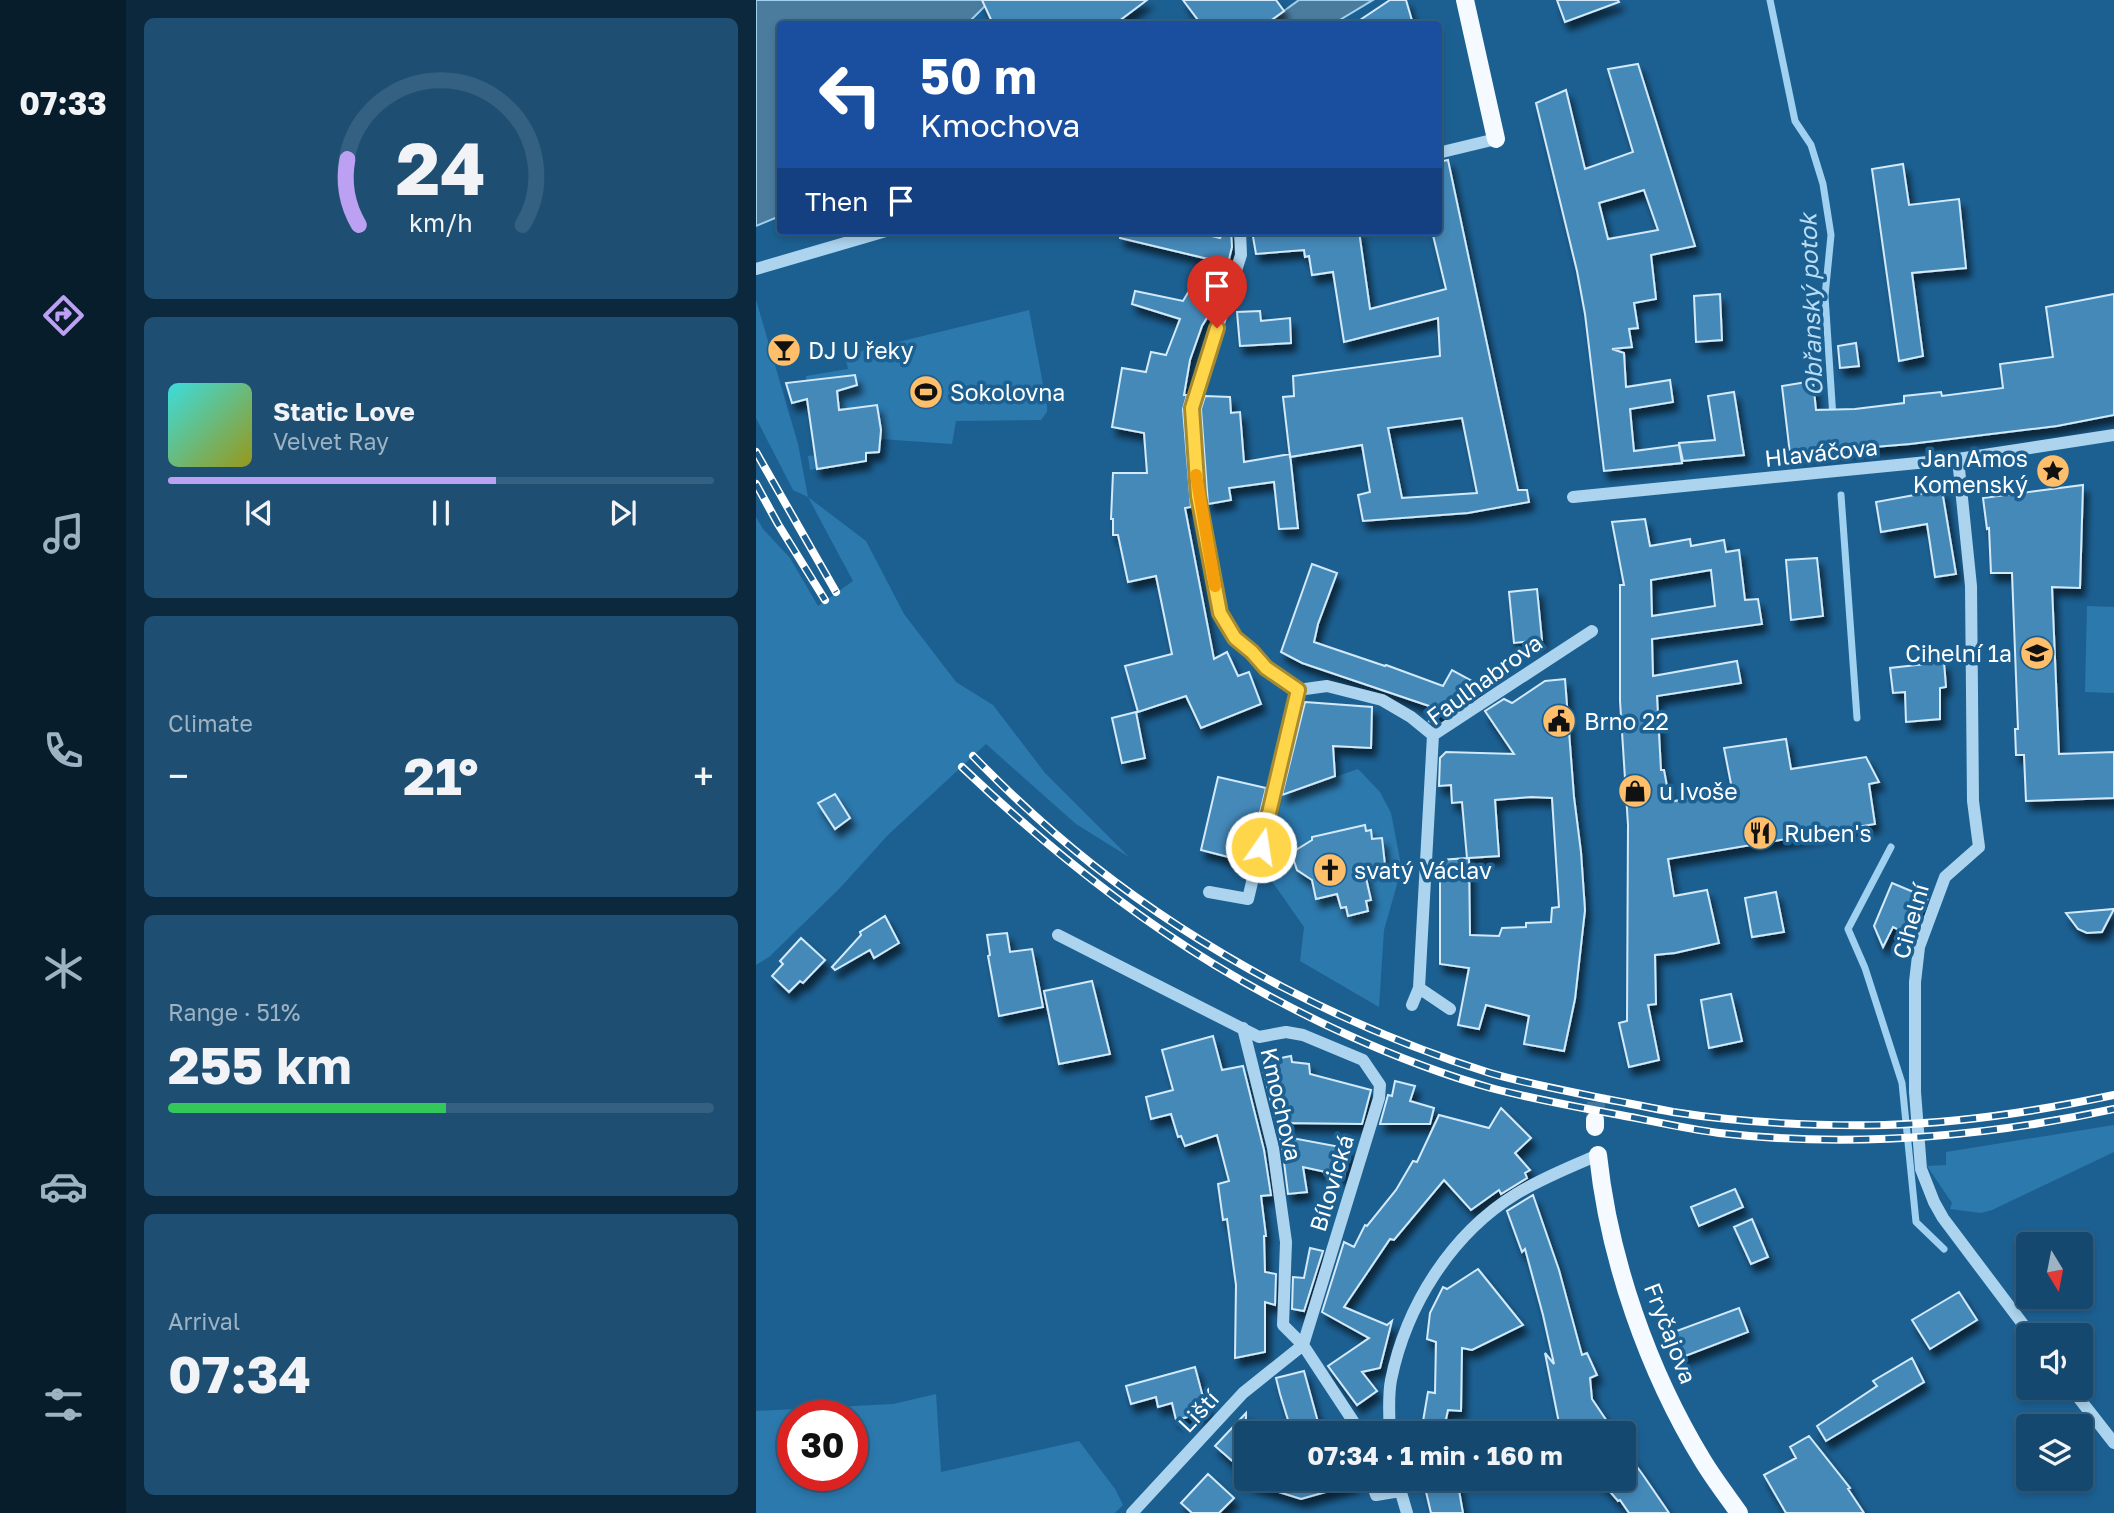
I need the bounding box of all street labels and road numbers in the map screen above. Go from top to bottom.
street label: Hlaváčova [1763,432,1879,472]
street label: Faulhabrova [1421,628,1547,730]
street label: Cihelní [1886,878,1935,962]
street label: Kmochova [1255,1045,1309,1163]
street label: Bílovická [1303,1131,1359,1235]
street label: Fryčajova [1639,1279,1703,1387]
street label: Liští [1172,1383,1225,1438]

